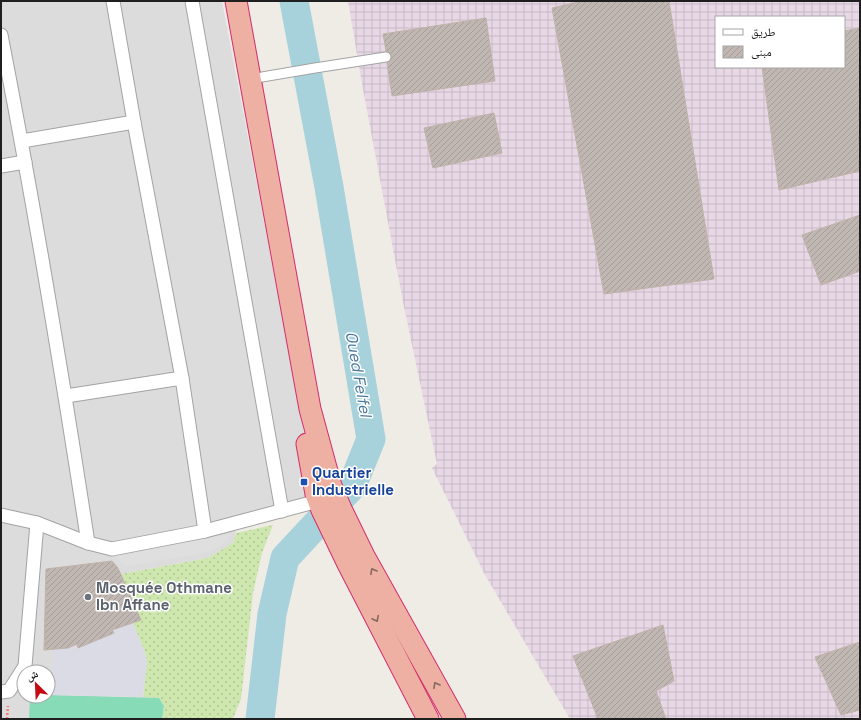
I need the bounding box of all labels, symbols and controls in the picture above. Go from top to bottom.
legend [715,16,845,68]
text: طريق [751,24,776,40]
text: مبنى [751,44,772,60]
water label: Oued Felfel [341,330,377,421]
place label: Quartier Industrielle [312,463,394,499]
marker: Quartier Industrielle [299,477,309,487]
one-way arrow [370,568,378,575]
place label: Mosquée Othmane Ibn Affane [96,578,232,614]
marker: Mosquée Othmane Ibn Affane [83,592,93,602]
one-way arrow [371,615,379,622]
north arrow [16,664,56,704]
text: ش [24,666,41,685]
one-way arrow [434,682,441,689]

